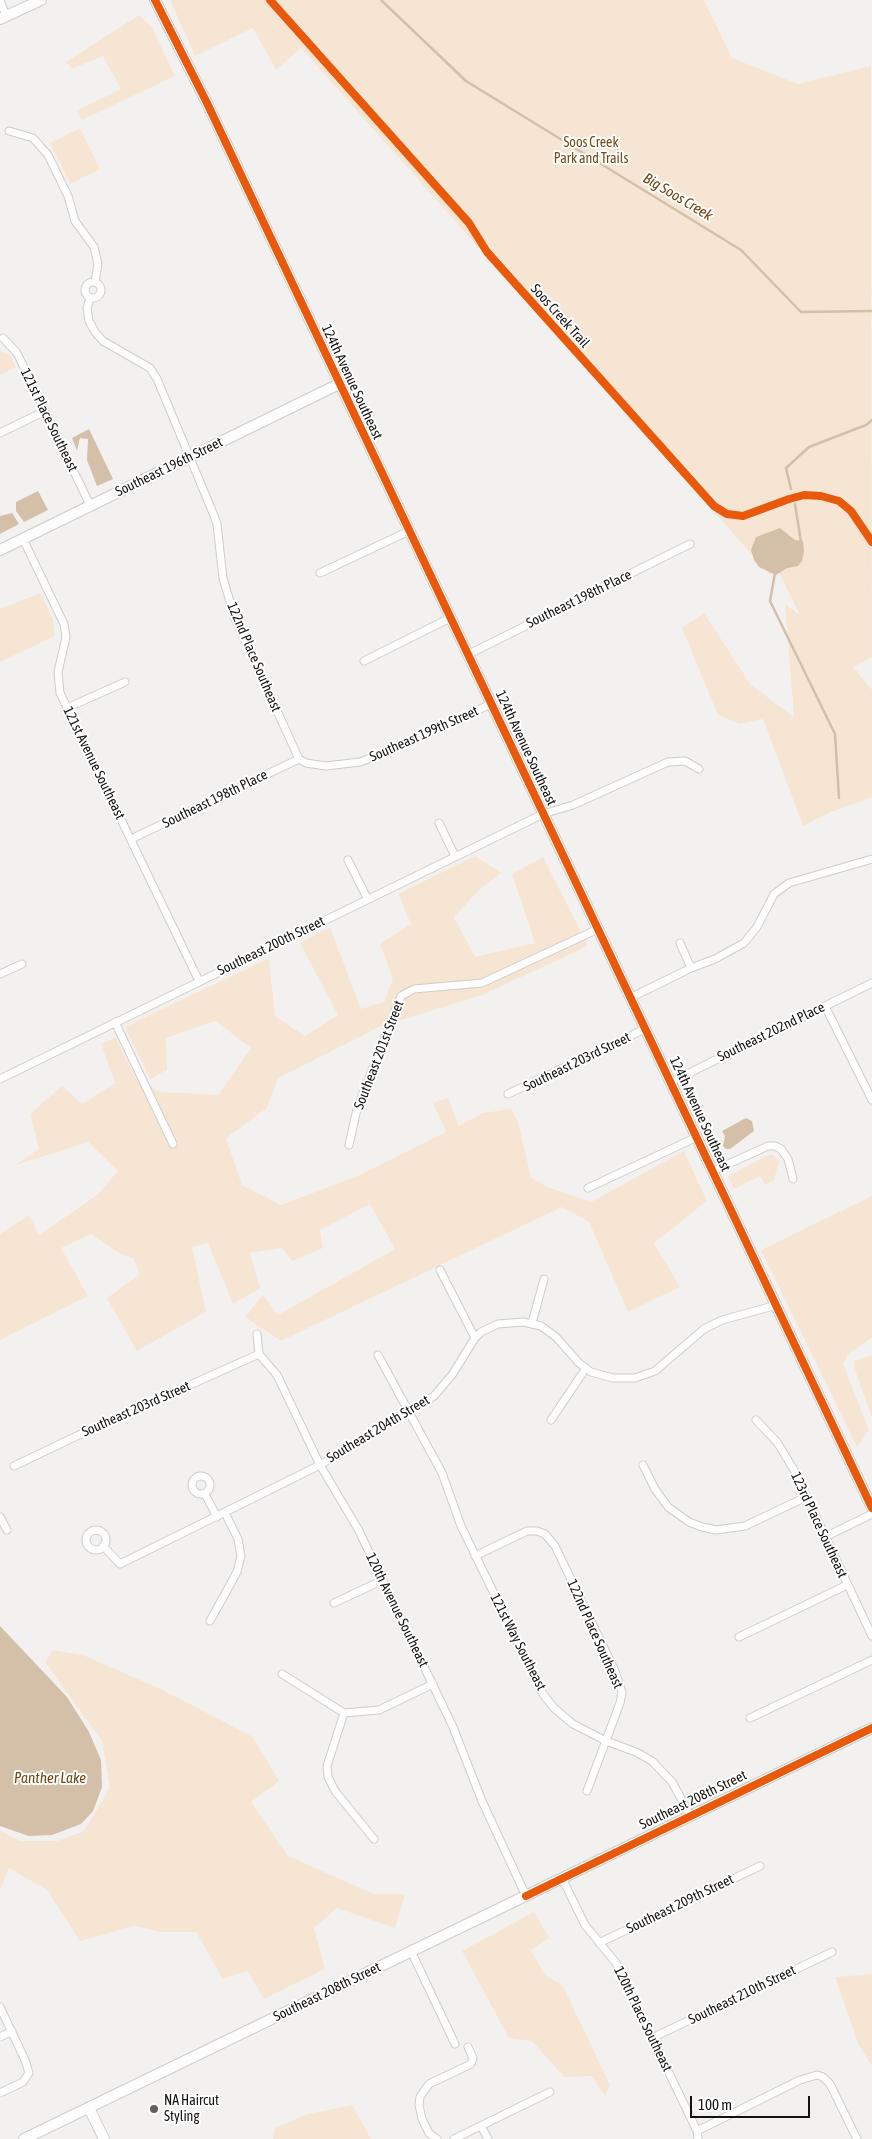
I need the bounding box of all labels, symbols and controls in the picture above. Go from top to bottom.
park label: Soos Creek Park and Trails [554,135,628,168]
water label: Big Soos Creek [640,169,716,225]
street label: Soos Creek Trail [527,281,593,351]
street label: 124th Avenue Southeast [318,322,386,442]
street label: 121st Place Southeast [17,366,81,474]
street label: Southeast 196th Street [113,434,225,500]
street label: Southeast 198th Place [524,566,634,632]
street label: 122nd Place Southeast [223,600,285,714]
street label: 124th Avenue Southeast [492,688,560,808]
street label: Southeast 199th Street [367,703,481,765]
street label: 121st Avenue Southeast [59,704,129,822]
street label: Southeast 198th Place [160,766,270,832]
street label: Southeast 200th Street [215,913,327,979]
street label: Southeast 201st Street [351,998,407,1112]
street label: Southeast 202nd Place [715,999,827,1065]
street label: Southeast 203rd Street [521,1029,633,1095]
street label: 124th Avenue Southeast [666,1054,734,1174]
street label: Southeast 203rd Street [79,1378,193,1440]
street label: Southeast 204th Street [324,1392,432,1466]
street label: 123rd Place Southeast [787,1469,851,1581]
street label: 120th Avenue Southeast [362,1550,432,1670]
street label: 122nd Place Southeast [563,1577,627,1691]
street label: 121st Way Southeast [486,1591,550,1693]
street label: Southeast 208th Street [637,1767,749,1833]
water label: Panther Lake [14,1769,86,1787]
street label: Southeast 209th Street [624,1871,736,1937]
street label: Southeast 208th Street [271,1959,383,2025]
street label: Southeast 210th Street [686,1962,798,2028]
street label: 120th Place Southeast [610,1964,676,2074]
scale bar [692,2086,812,2118]
place label: NA Haircut Styling [164,2093,219,2126]
text: 100 m [698,2096,732,2113]
marker: NA Haircut Styling [148,2103,160,2115]

